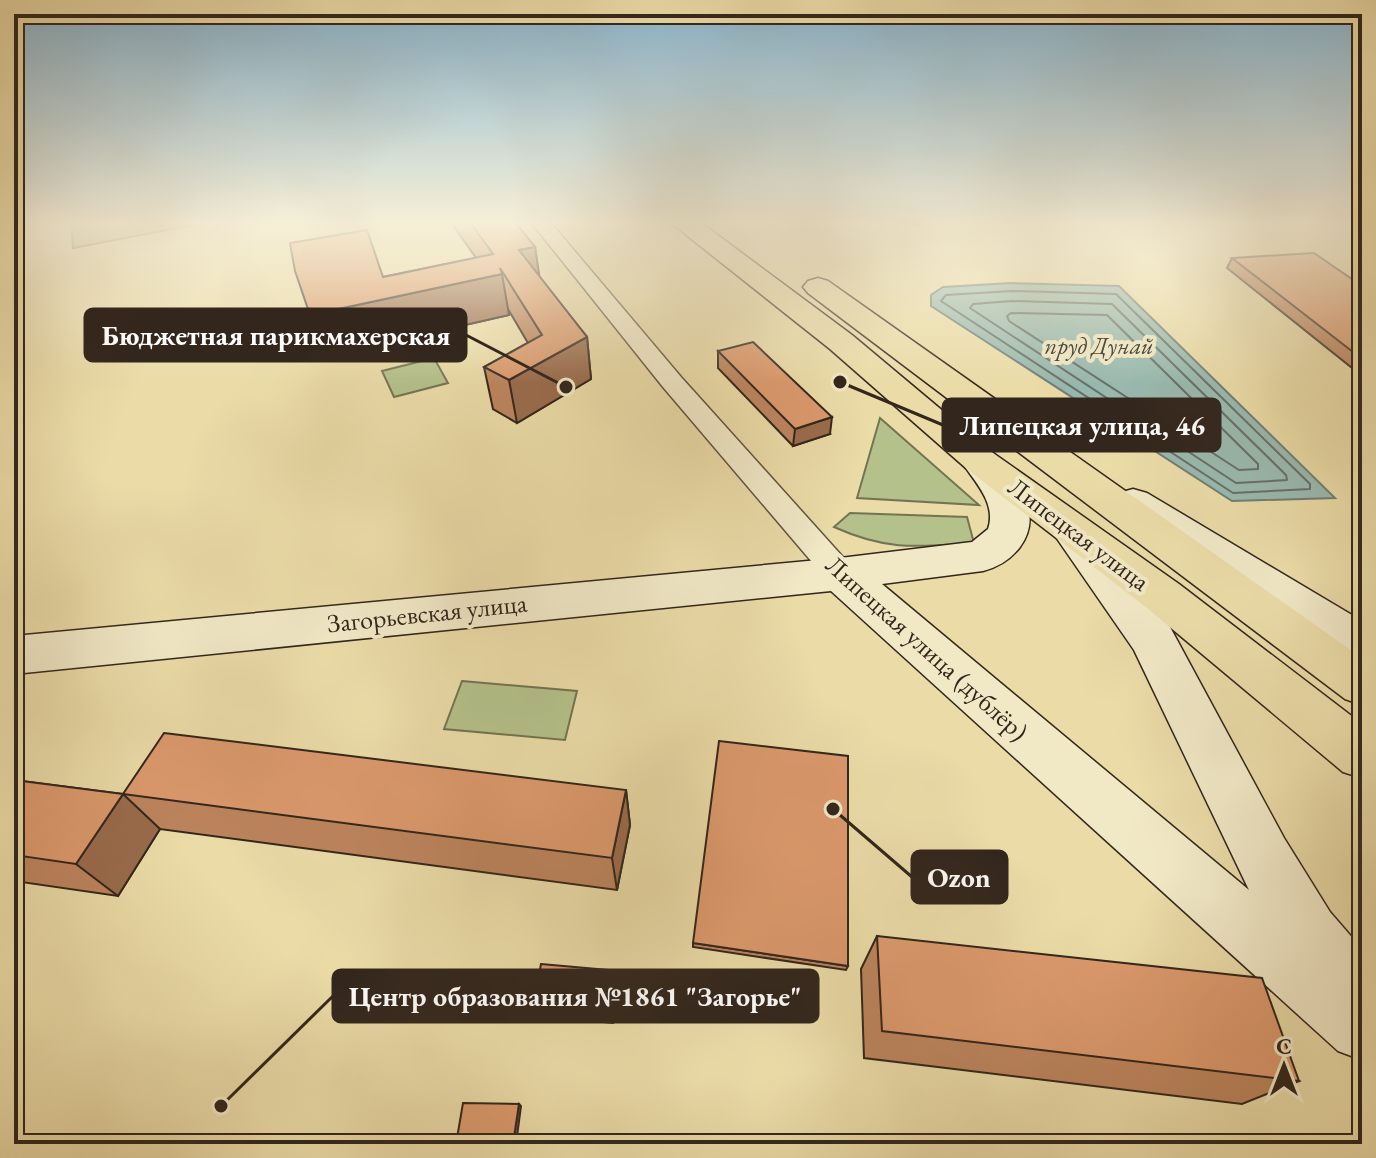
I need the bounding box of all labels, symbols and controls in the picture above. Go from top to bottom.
callout: Бюджетная парикмахерская [85,309,466,361]
text: Бюджетная парикмахерская [101,317,451,353]
water label: пруд Дунай [1045,330,1153,361]
callout: Липецкая улица, 46 [943,399,1220,451]
text: Липецкая улица, 46 [959,407,1205,443]
street label: Липецкая улица [1001,470,1157,599]
street label: Липецкая улица (дублёр) [819,548,1035,748]
street label: Загорьевская улица [325,586,529,640]
callout: Ozon [912,851,1007,903]
text: Ozon [927,859,991,895]
callout: Центр образования №1861 "Загорье" [333,970,818,1022]
text: Центр образования №1861 "Загорье" [349,978,801,1014]
north arrow [1244,1026,1324,1106]
text: С [1276,1032,1292,1061]

